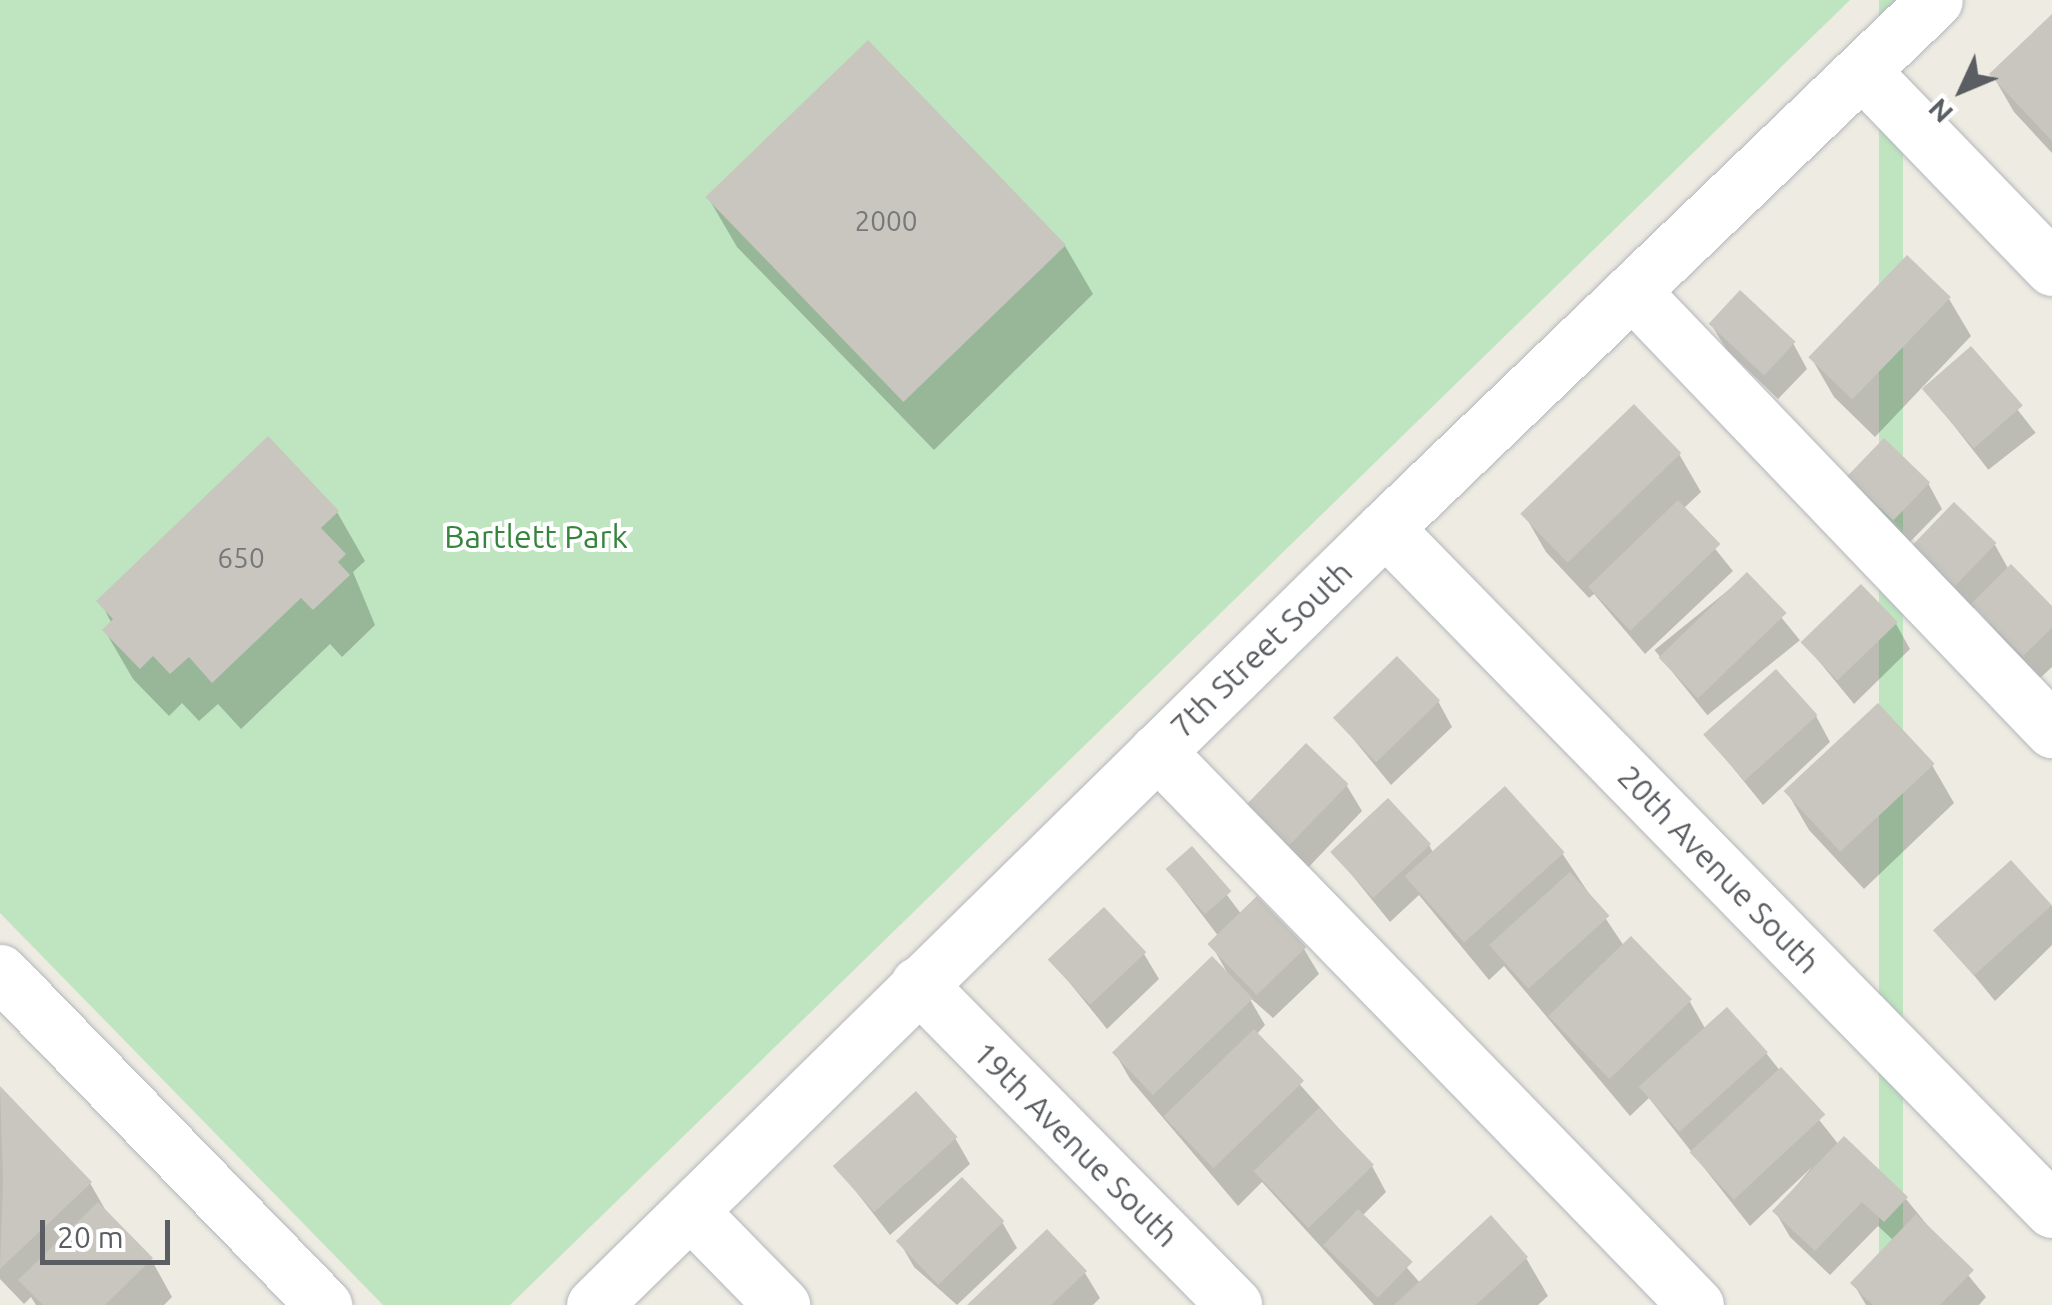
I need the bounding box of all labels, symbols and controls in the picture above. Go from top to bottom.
north arrow [1912,40,2012,140]
text: N [1922,93,1958,129]
house number: 2000 [854,204,918,238]
park label: Bartlett Park [444,517,628,555]
house number: 650 [217,541,265,575]
street label: 7th Street South [1162,553,1360,745]
street label: 20th Avenue South [1610,757,1828,981]
street label: 19th Avenue South [966,1034,1186,1254]
scale bar [45,1200,175,1262]
text: 20 m [57,1220,124,1254]

